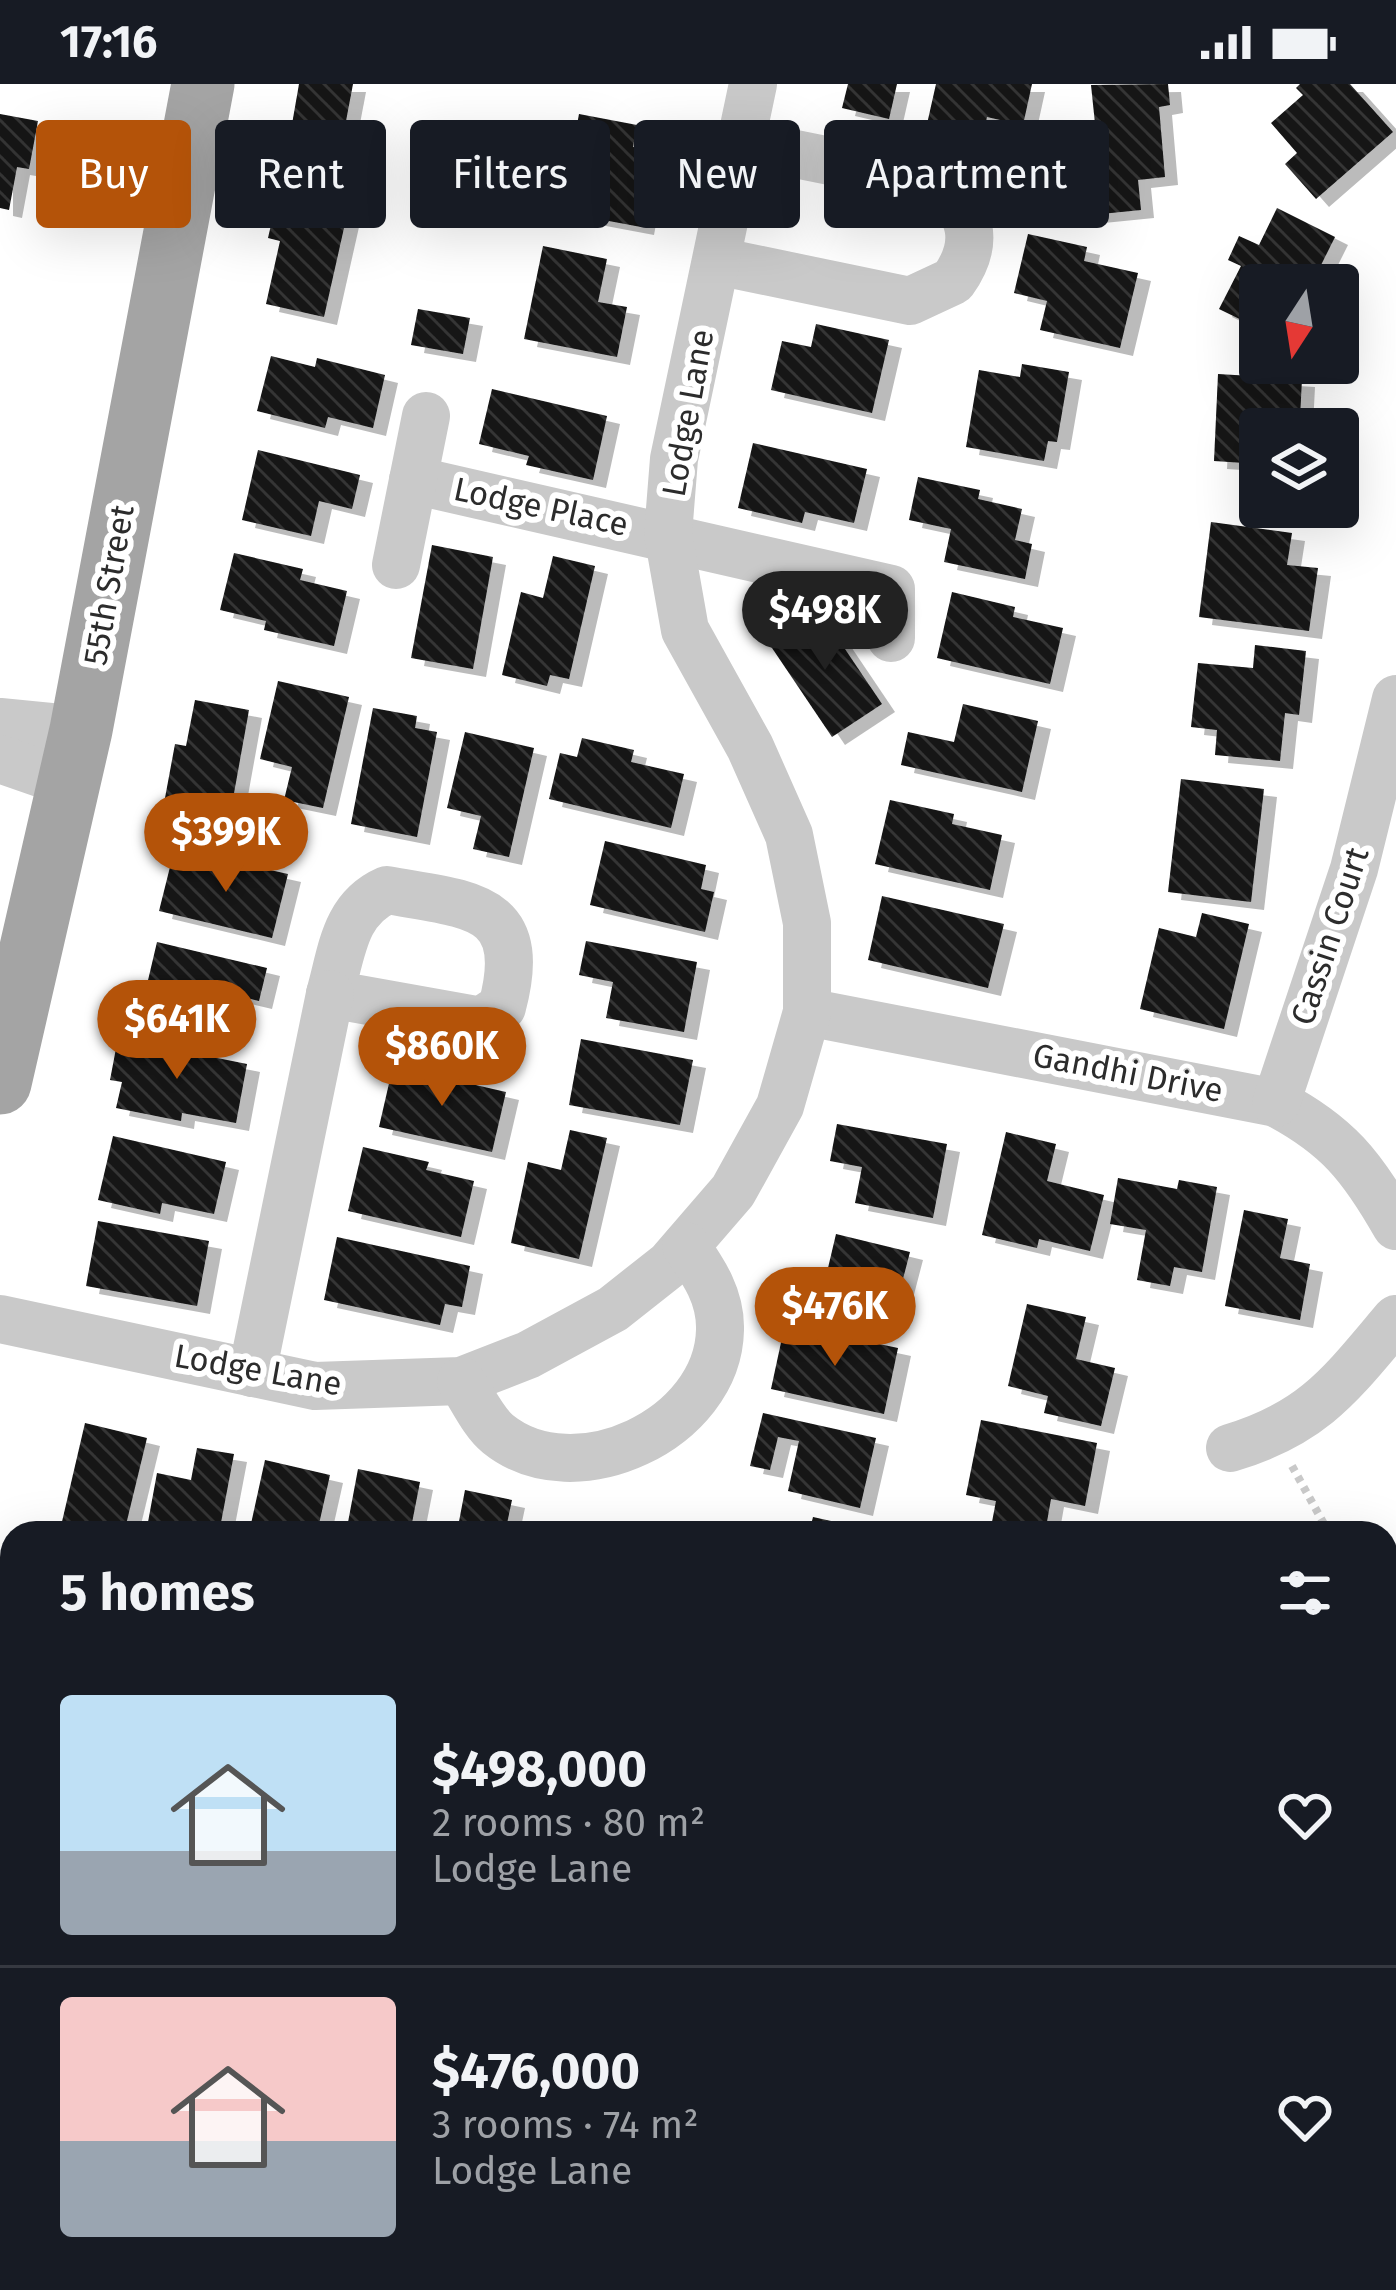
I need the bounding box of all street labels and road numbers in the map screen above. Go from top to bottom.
street label: Lodge Lane [654,326,722,500]
street label: Lodge Place [450,469,632,545]
street label: 55th Street [75,502,143,668]
street label: Cassin Court [1282,842,1378,1030]
street label: Gandhi Drive [1030,1035,1226,1111]
street label: Lodge Lane [171,1336,345,1404]

